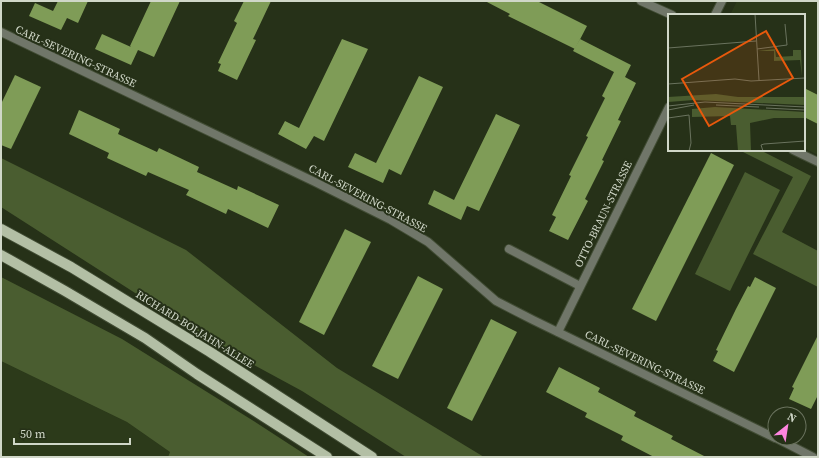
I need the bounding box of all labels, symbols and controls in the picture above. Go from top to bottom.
inset map [668,14,805,151]
street label: CARL-SEVERING-STRASSE [13,22,139,91]
street label: OTTO-BRAUN-STRASSE [571,158,636,270]
street label: CARL-SEVERING-STRASSE [306,161,430,236]
street label: RICHARD-BOLJAHN-ALLEE [133,287,257,372]
street label: CARL-SEVERING-STRASSE [582,327,708,398]
north arrow [767,406,807,446]
text: N [785,409,799,426]
scale bar [14,420,130,446]
text: 50 m [20,426,46,442]

